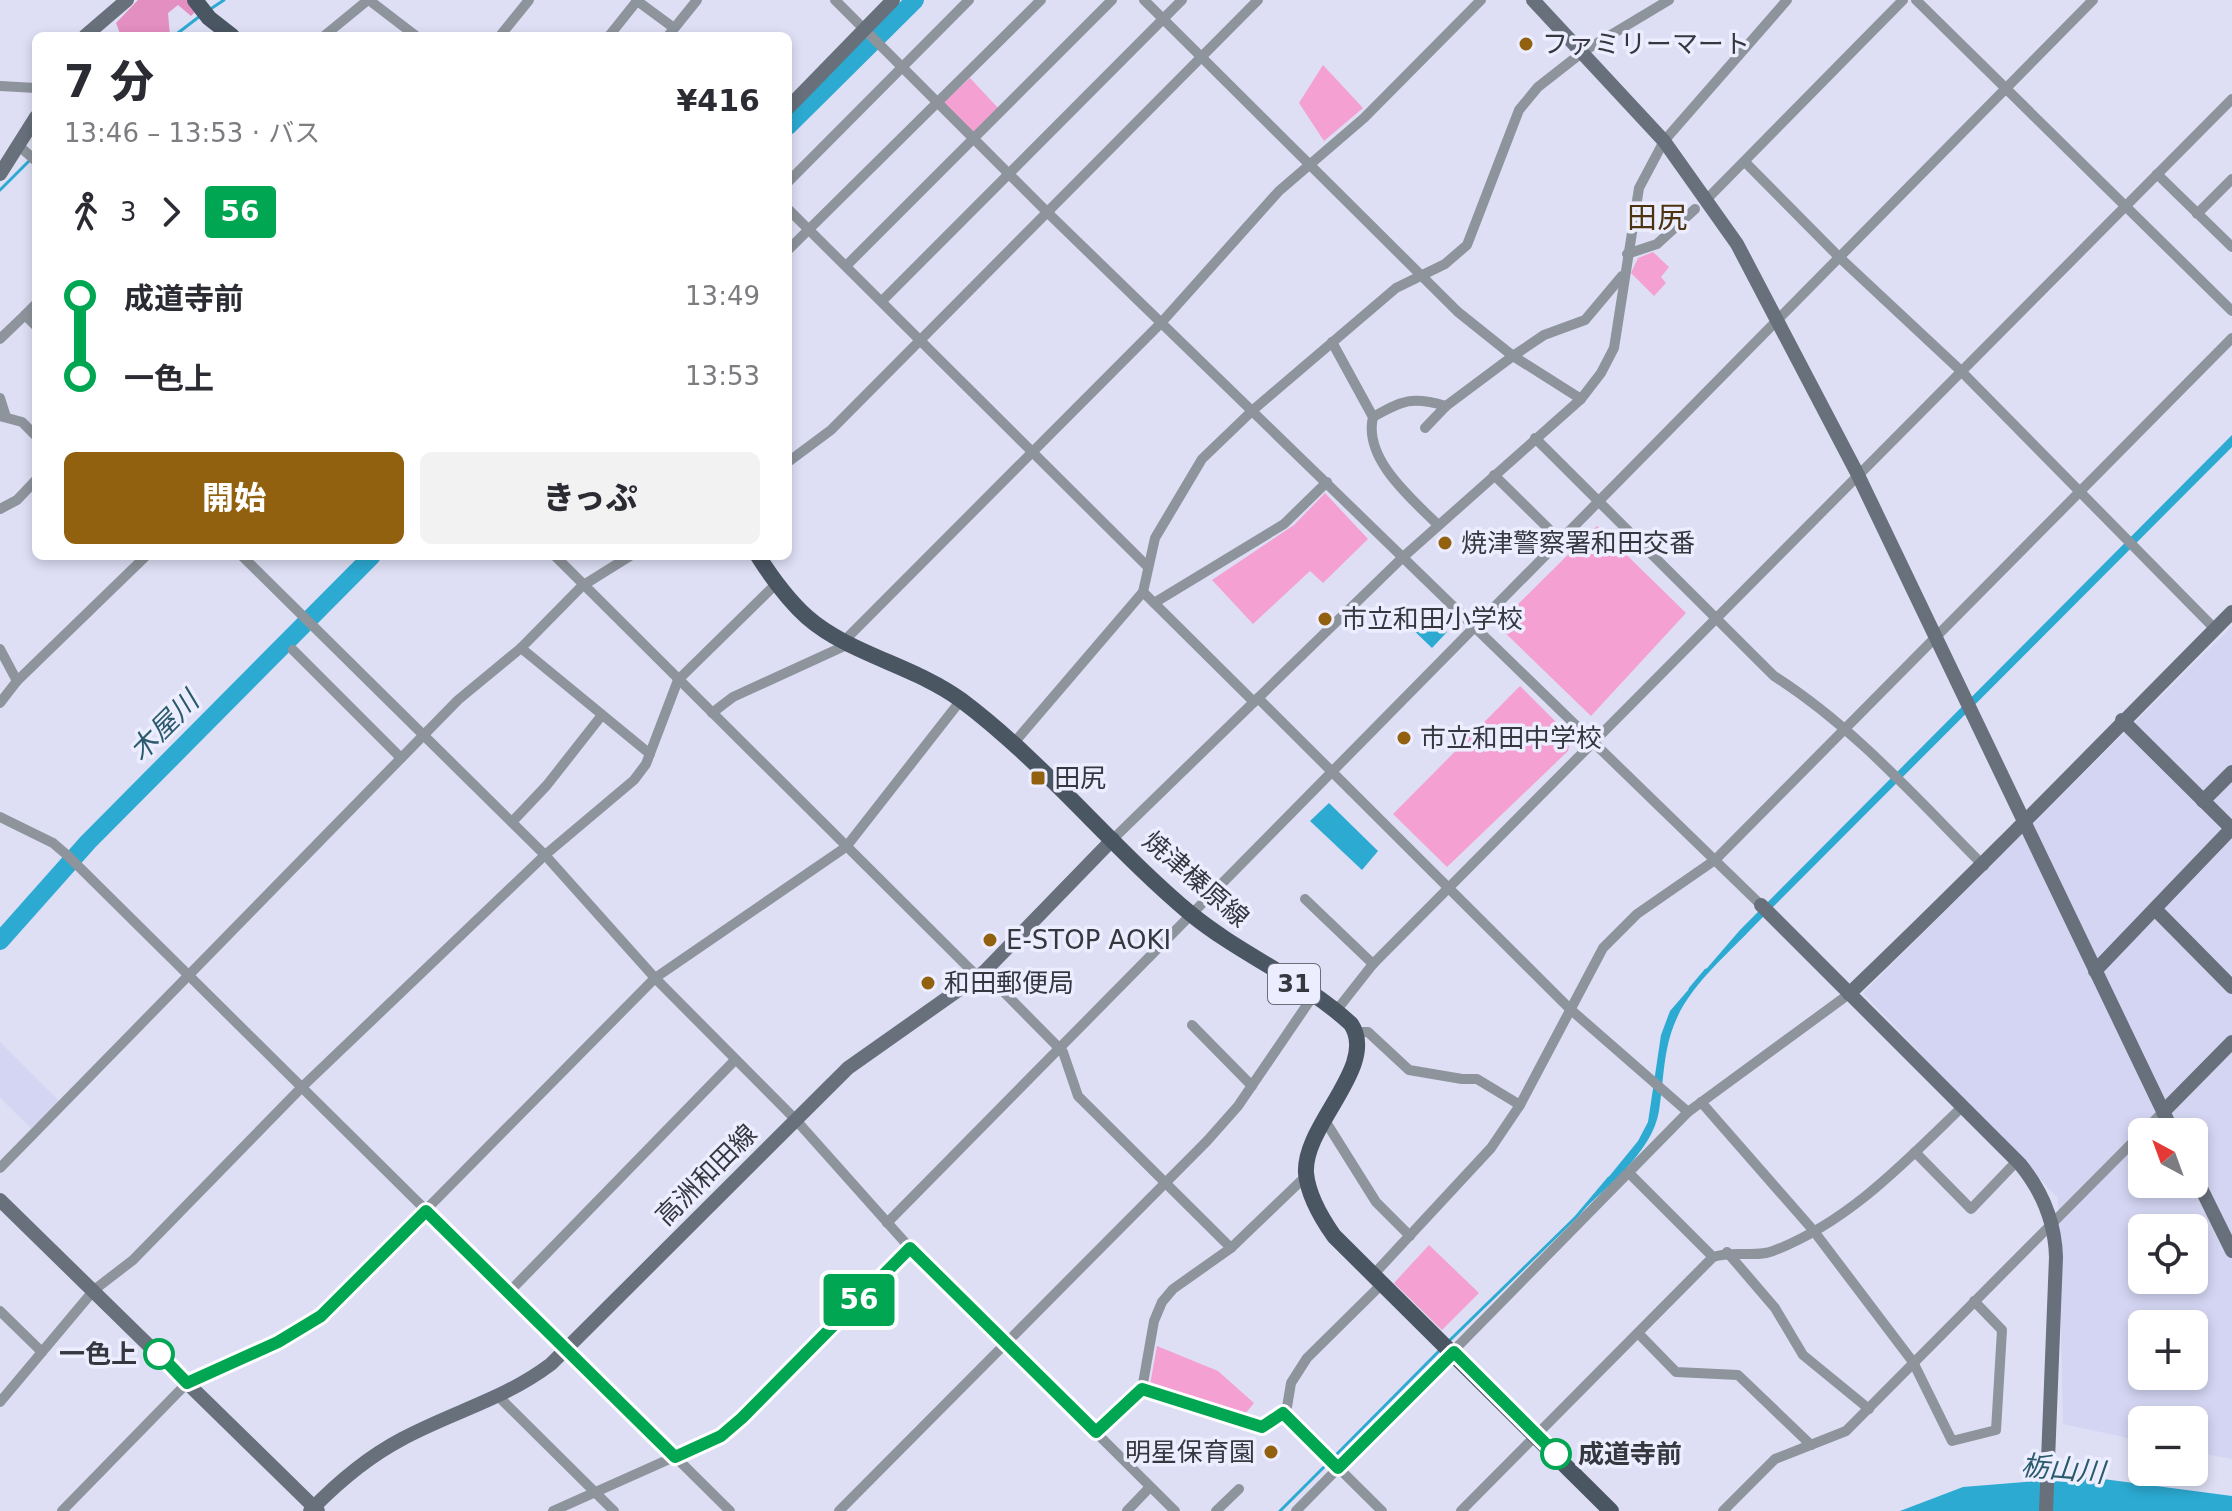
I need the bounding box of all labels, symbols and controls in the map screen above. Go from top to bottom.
place label: ファミリーマート [1542,29,1750,59]
marker: ファミリーマート [1517,35,1535,53]
text: 7 分 [64,56,154,107]
text: ¥416 [677,83,760,118]
text: 13:46 – 13:53 · バス [64,118,320,148]
icon: walk [64,190,108,234]
icon: forward [149,190,193,234]
text: 56 [221,195,260,228]
text: 3 [120,197,137,227]
district label: 田尻 [1627,200,1687,235]
text: 成道寺前 [124,281,244,316]
text: 13:49 [685,281,760,311]
text: 一色上 [124,361,214,396]
text: 13:53 [685,361,760,391]
button: 開始 [64,452,404,544]
button: きっぷ [420,452,760,544]
place label: 焼津警察署和田交番 [1461,528,1695,558]
marker: 焼津警察署和田交番 [1436,534,1454,552]
place label: 市立和田小学校 [1341,604,1523,634]
marker: 市立和田小学校 [1316,610,1334,628]
water label: 木屋川 [123,683,207,767]
place label: 市立和田中学校 [1420,723,1602,753]
marker: 市立和田中学校 [1395,729,1413,747]
place label: 田尻 [1054,763,1106,793]
marker: 田尻 [1029,769,1047,787]
street label: 焼津榛原線 [1137,825,1255,933]
place label: E-STOP AOKI [1006,925,1171,955]
marker: E-STOP AOKI [981,931,999,949]
road number: 31 [1268,964,1320,1004]
place label: 和田郵便局 [944,968,1074,998]
marker: 和田郵便局 [919,974,937,992]
street label: 高洲和田線 [649,1118,763,1232]
north arrow [2128,1118,2208,1198]
map controls [2128,1118,2208,1486]
button: locate [2128,1214,2208,1294]
line badge: 56 [823,1274,895,1326]
text: 56 [840,1283,878,1316]
button: + [2128,1310,2208,1390]
place label: 一色上 [59,1339,137,1369]
marker: 一色上 [144,1339,174,1369]
button: − [2128,1406,2208,1486]
place label: 明星保育園 [1125,1437,1255,1467]
marker: 成道寺前 [1541,1439,1571,1469]
place label: 成道寺前 [1578,1439,1682,1469]
marker: 明星保育園 [1262,1443,1280,1461]
water label: 栃山川 [2020,1449,2109,1489]

